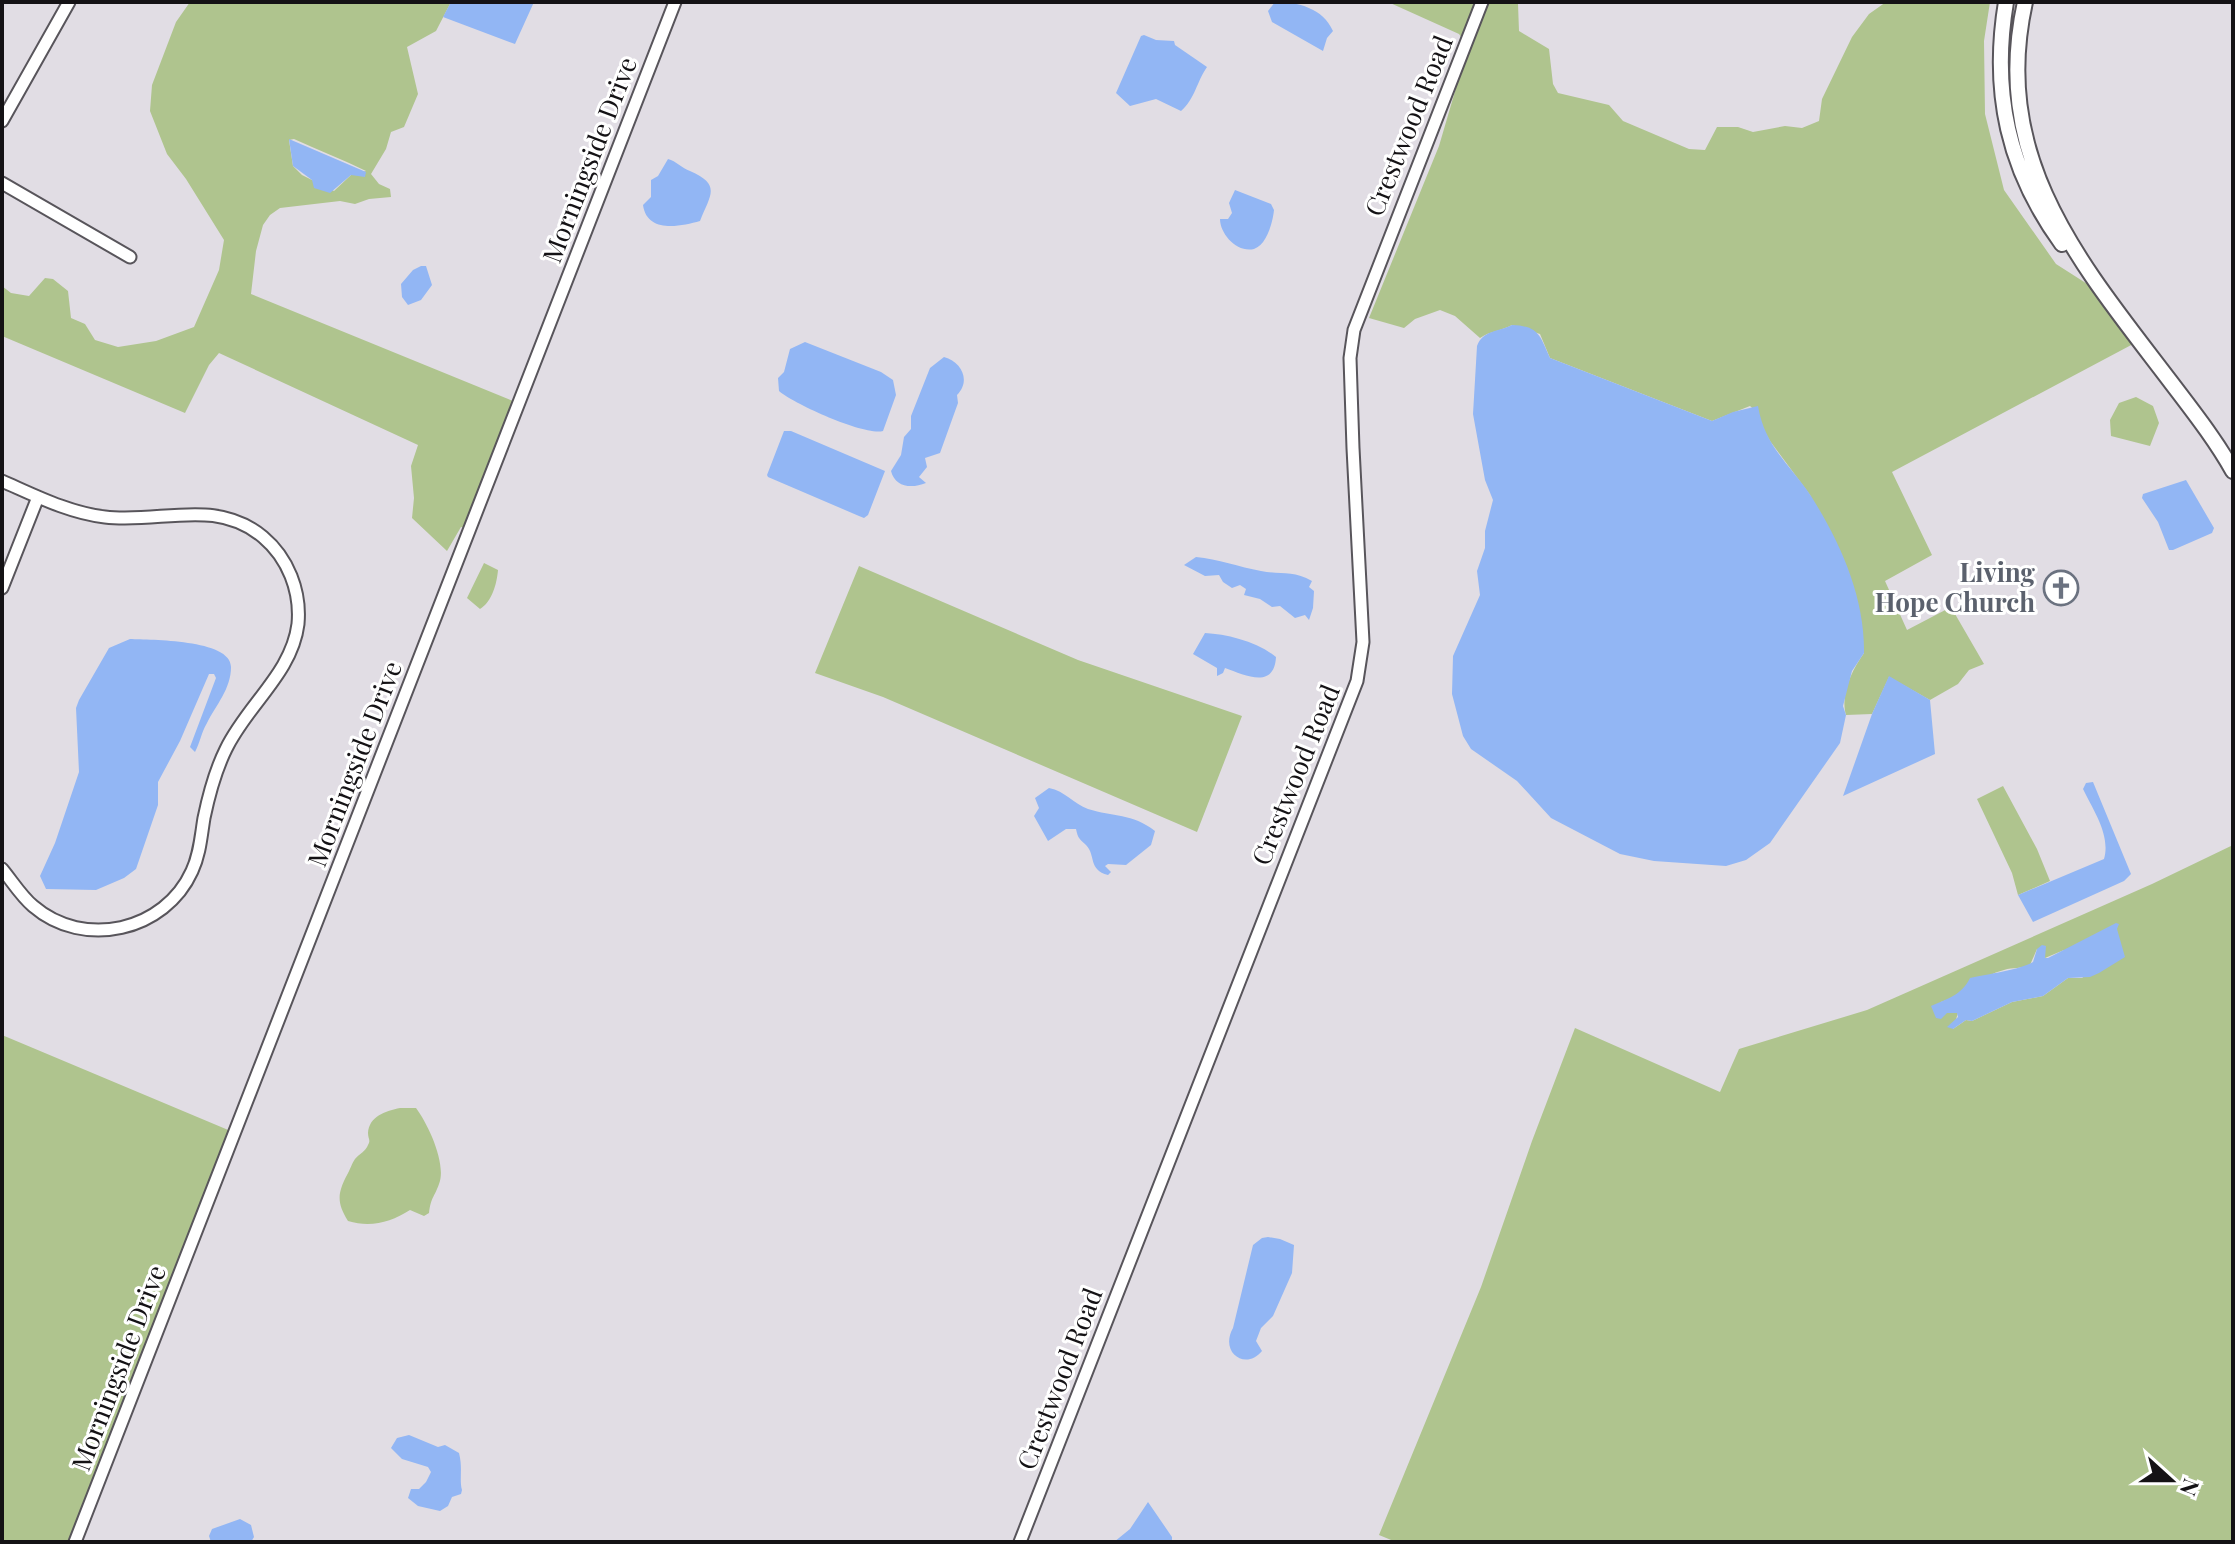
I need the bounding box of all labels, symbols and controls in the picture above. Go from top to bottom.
street label: Crestwood Road [1355,30,1460,221]
street label: Morningside Drive [533,52,644,267]
place label: Living Hope Church [1875,554,2036,619]
church icon: Living Hope Church [2042,569,2080,607]
street label: Morningside Drive [298,656,409,871]
street label: Crestwood Road [1242,679,1347,870]
street label: Morningside Drive [62,1260,173,1475]
street label: Crestwood Road [1008,1283,1109,1474]
north arrow [2131,1440,2211,1520]
text: N [2174,1475,2207,1500]

